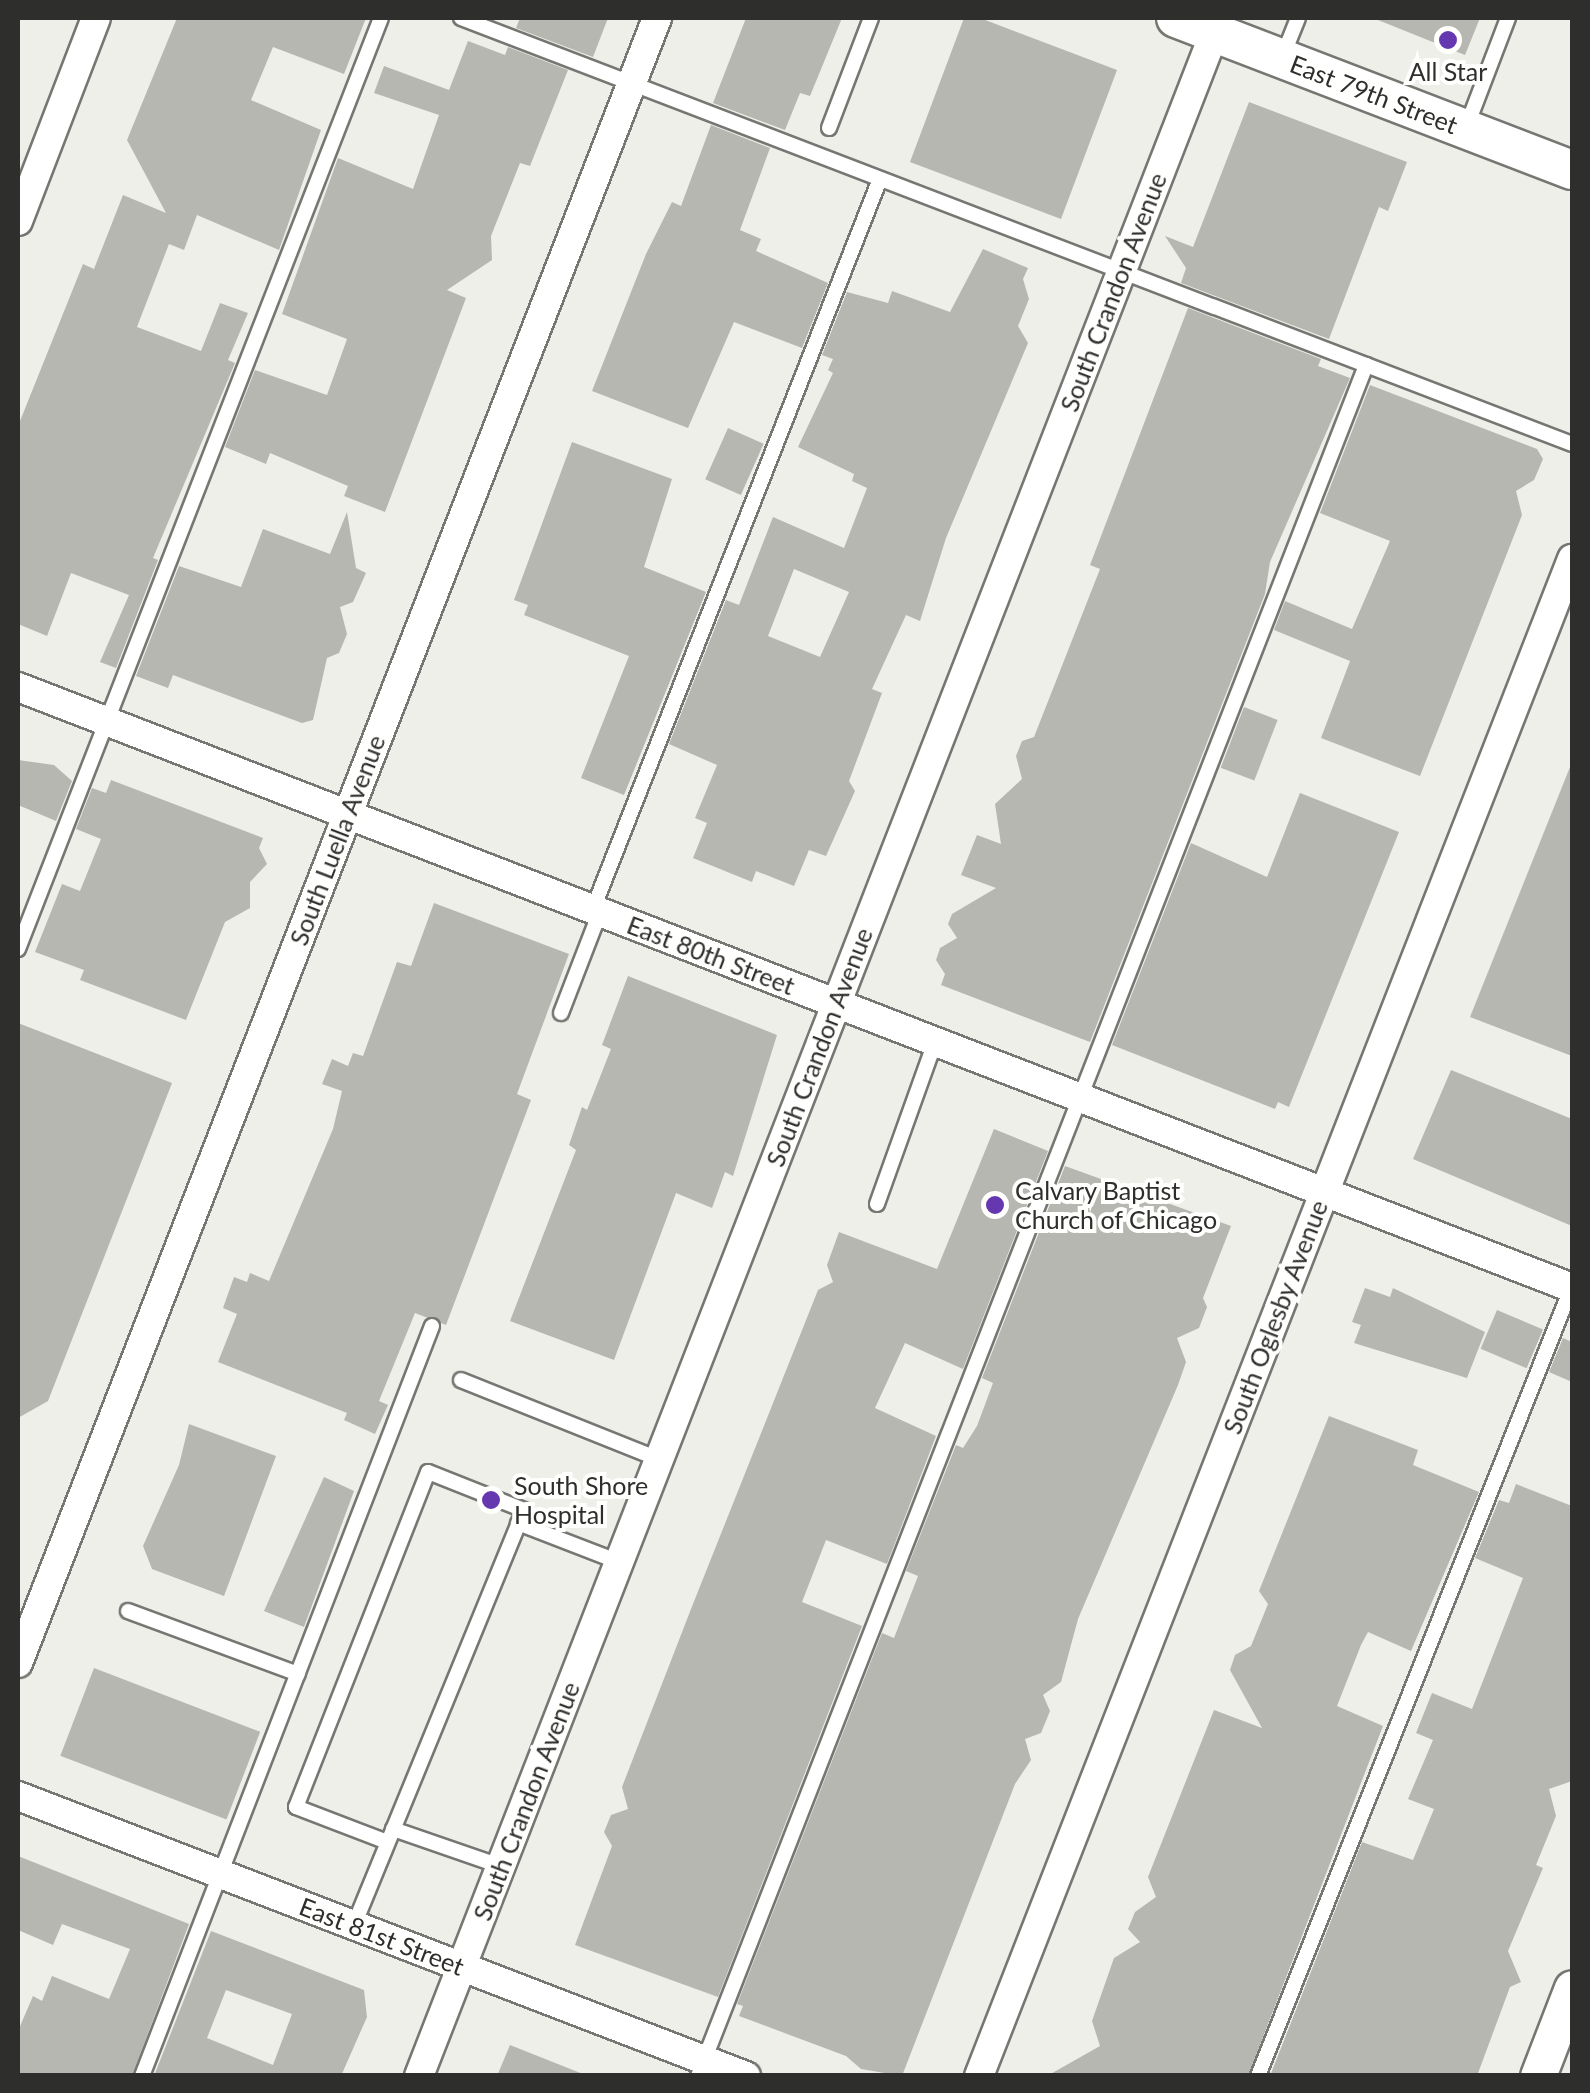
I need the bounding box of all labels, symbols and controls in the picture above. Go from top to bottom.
marker: All Star [1437,29,1459,51]
street label: East 79th Street [1286,48,1462,140]
place label: All Star [1409,56,1487,86]
street label: South Crandon Avenue [1053,168,1173,416]
street label: South Luella Avenue [283,730,391,950]
street label: East 80th Street [623,909,799,1001]
street label: South Crandon Avenue [759,923,879,1171]
place label: Calvary Baptist Church of Chicago [1015,1176,1218,1235]
marker: Calvary Baptist Church of Chicago [984,1194,1006,1216]
street label: South Oglesby Avenue [1216,1195,1334,1439]
place label: South Shore Hospital [514,1471,648,1530]
marker: South Shore Hospital [478,1487,504,1513]
street label: South Crandon Avenue [466,1677,586,1925]
street label: East 81st Street [295,1891,469,1981]

